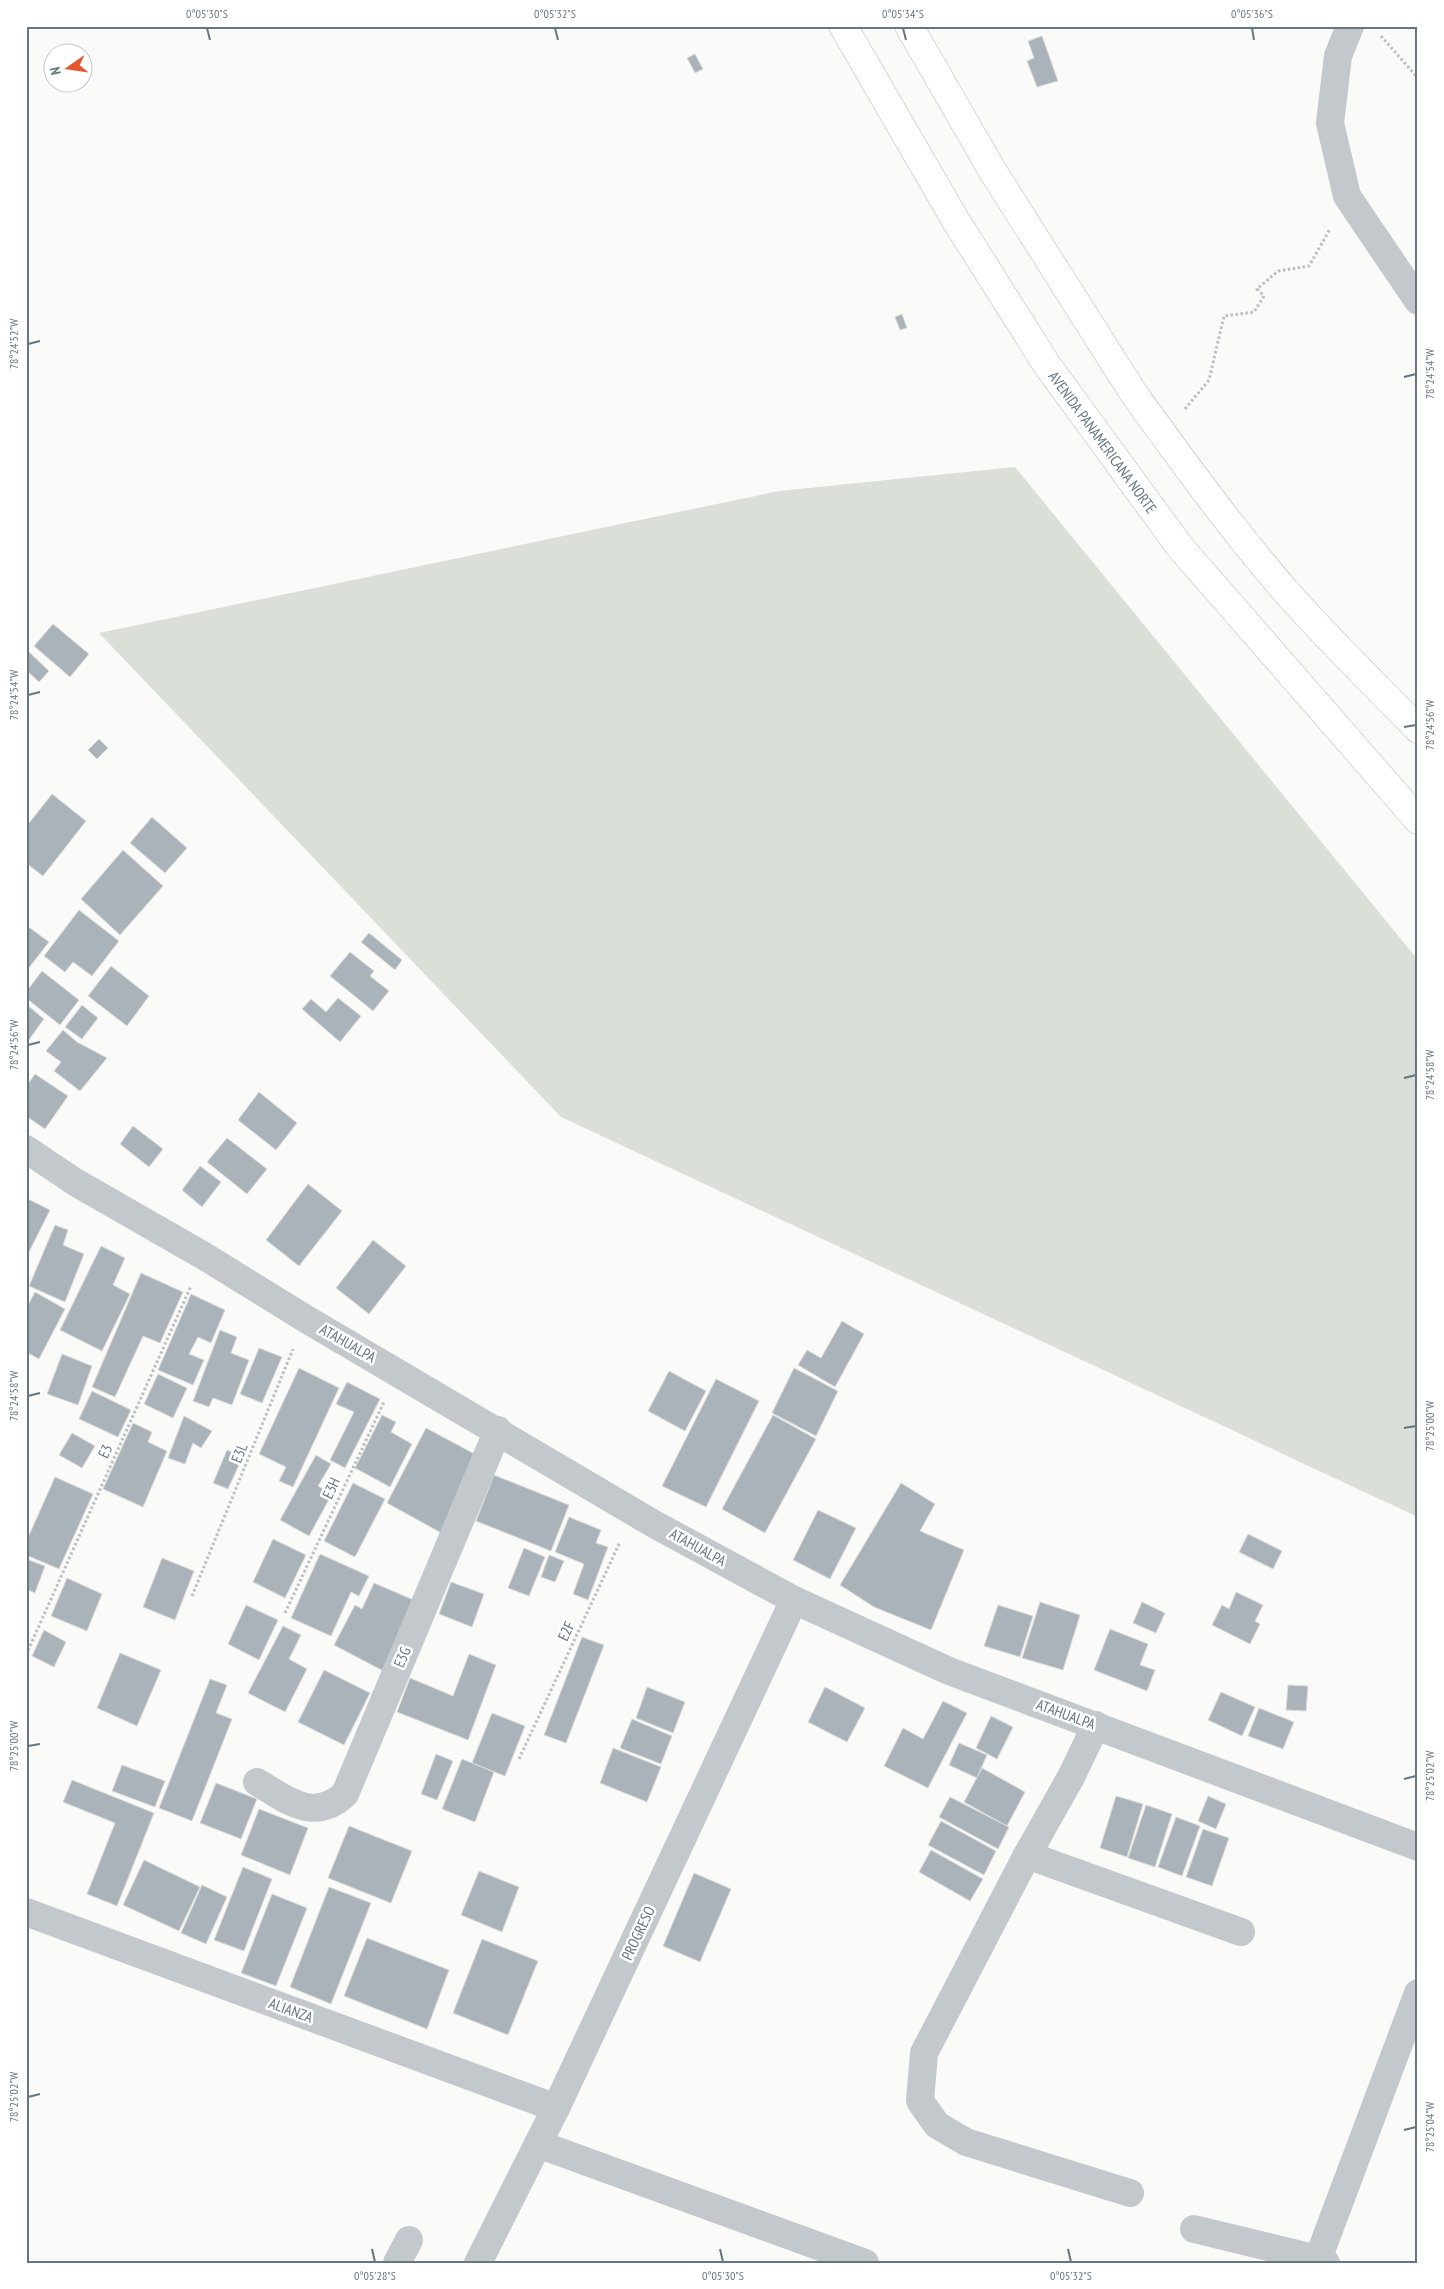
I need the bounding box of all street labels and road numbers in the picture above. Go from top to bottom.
street label: AVENIDA PANAMERICANA NORTE [1045,367,1161,517]
street label: ATAHUALPA [317,1319,380,1367]
street label: E3L [227,1440,252,1466]
street label: E3 [94,1441,116,1461]
street label: E3H [318,1474,344,1502]
street label: ATAHUALPA [666,1524,730,1571]
street label: E2F [553,1618,579,1644]
street label: E3G [389,1644,415,1670]
street label: ATAHUALPA [1034,1695,1099,1734]
street label: PROGRESO [617,1903,659,1963]
street label: ALIANZA [266,1993,316,2027]

